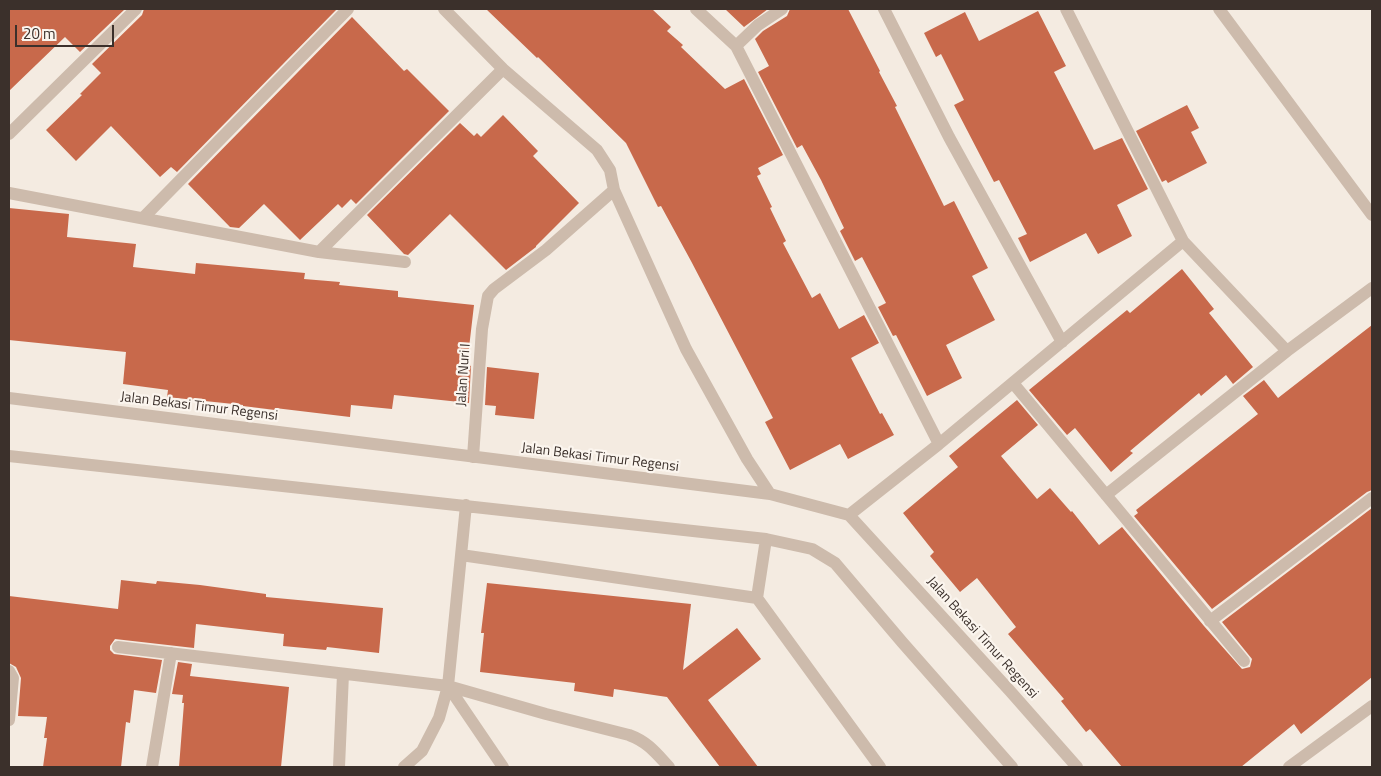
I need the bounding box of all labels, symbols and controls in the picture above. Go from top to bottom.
scale bar [18,15,116,47]
text: 20 m [23,22,56,45]
street label: Jalan Nuri I [453,343,475,407]
street label: Jalan Bekasi Timur Regensi [119,389,279,425]
street label: Jalan Bekasi Timur Regensi [520,440,680,476]
street label: Jalan Bekasi Timur Regensi [923,574,1041,702]

